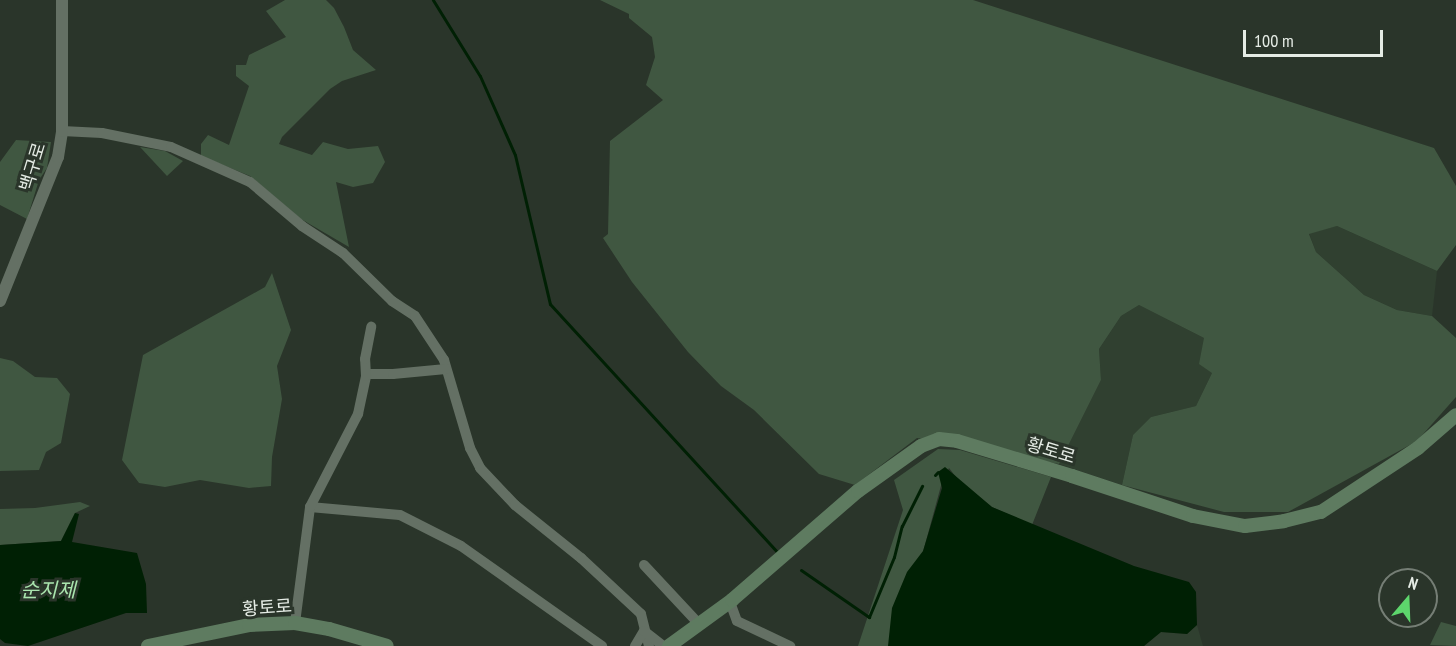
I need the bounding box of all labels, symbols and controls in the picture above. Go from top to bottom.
scale bar [1246,18,1386,56]
text: 100 m [1254,29,1294,52]
street label: 백구로 [15,140,51,194]
street label: 황토로 [1024,433,1078,469]
north arrow [1378,568,1438,628]
text: N [1406,572,1421,594]
water label: 순지제 [20,578,76,602]
street label: 황토로 [241,595,293,621]

